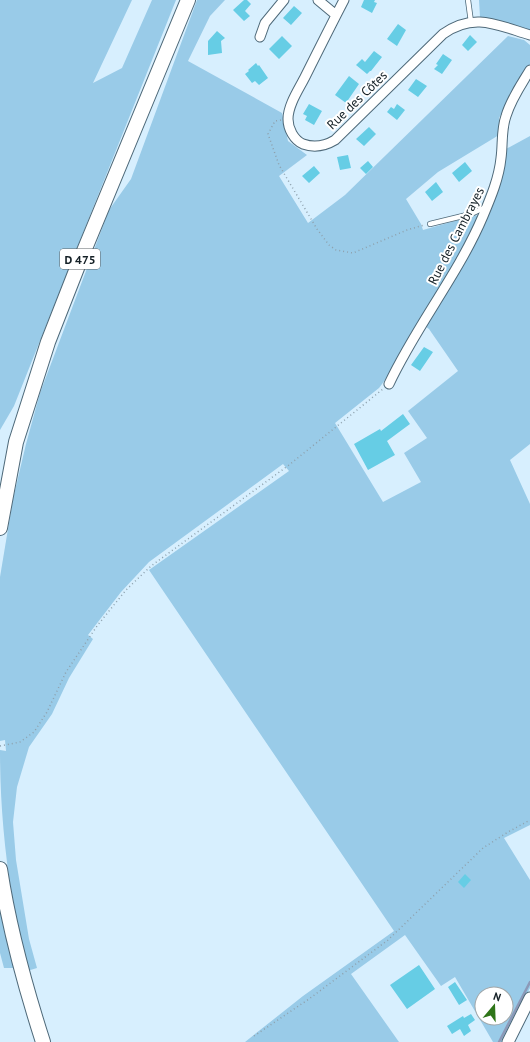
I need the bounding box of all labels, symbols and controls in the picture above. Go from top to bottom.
street label: Rue des Côtes [323,67,391,133]
street label: Rue des Cambrayes [424,184,488,288]
road number: D 475 [60,249,100,269]
north arrow [474,986,514,1026]
text: N [492,989,503,1004]

